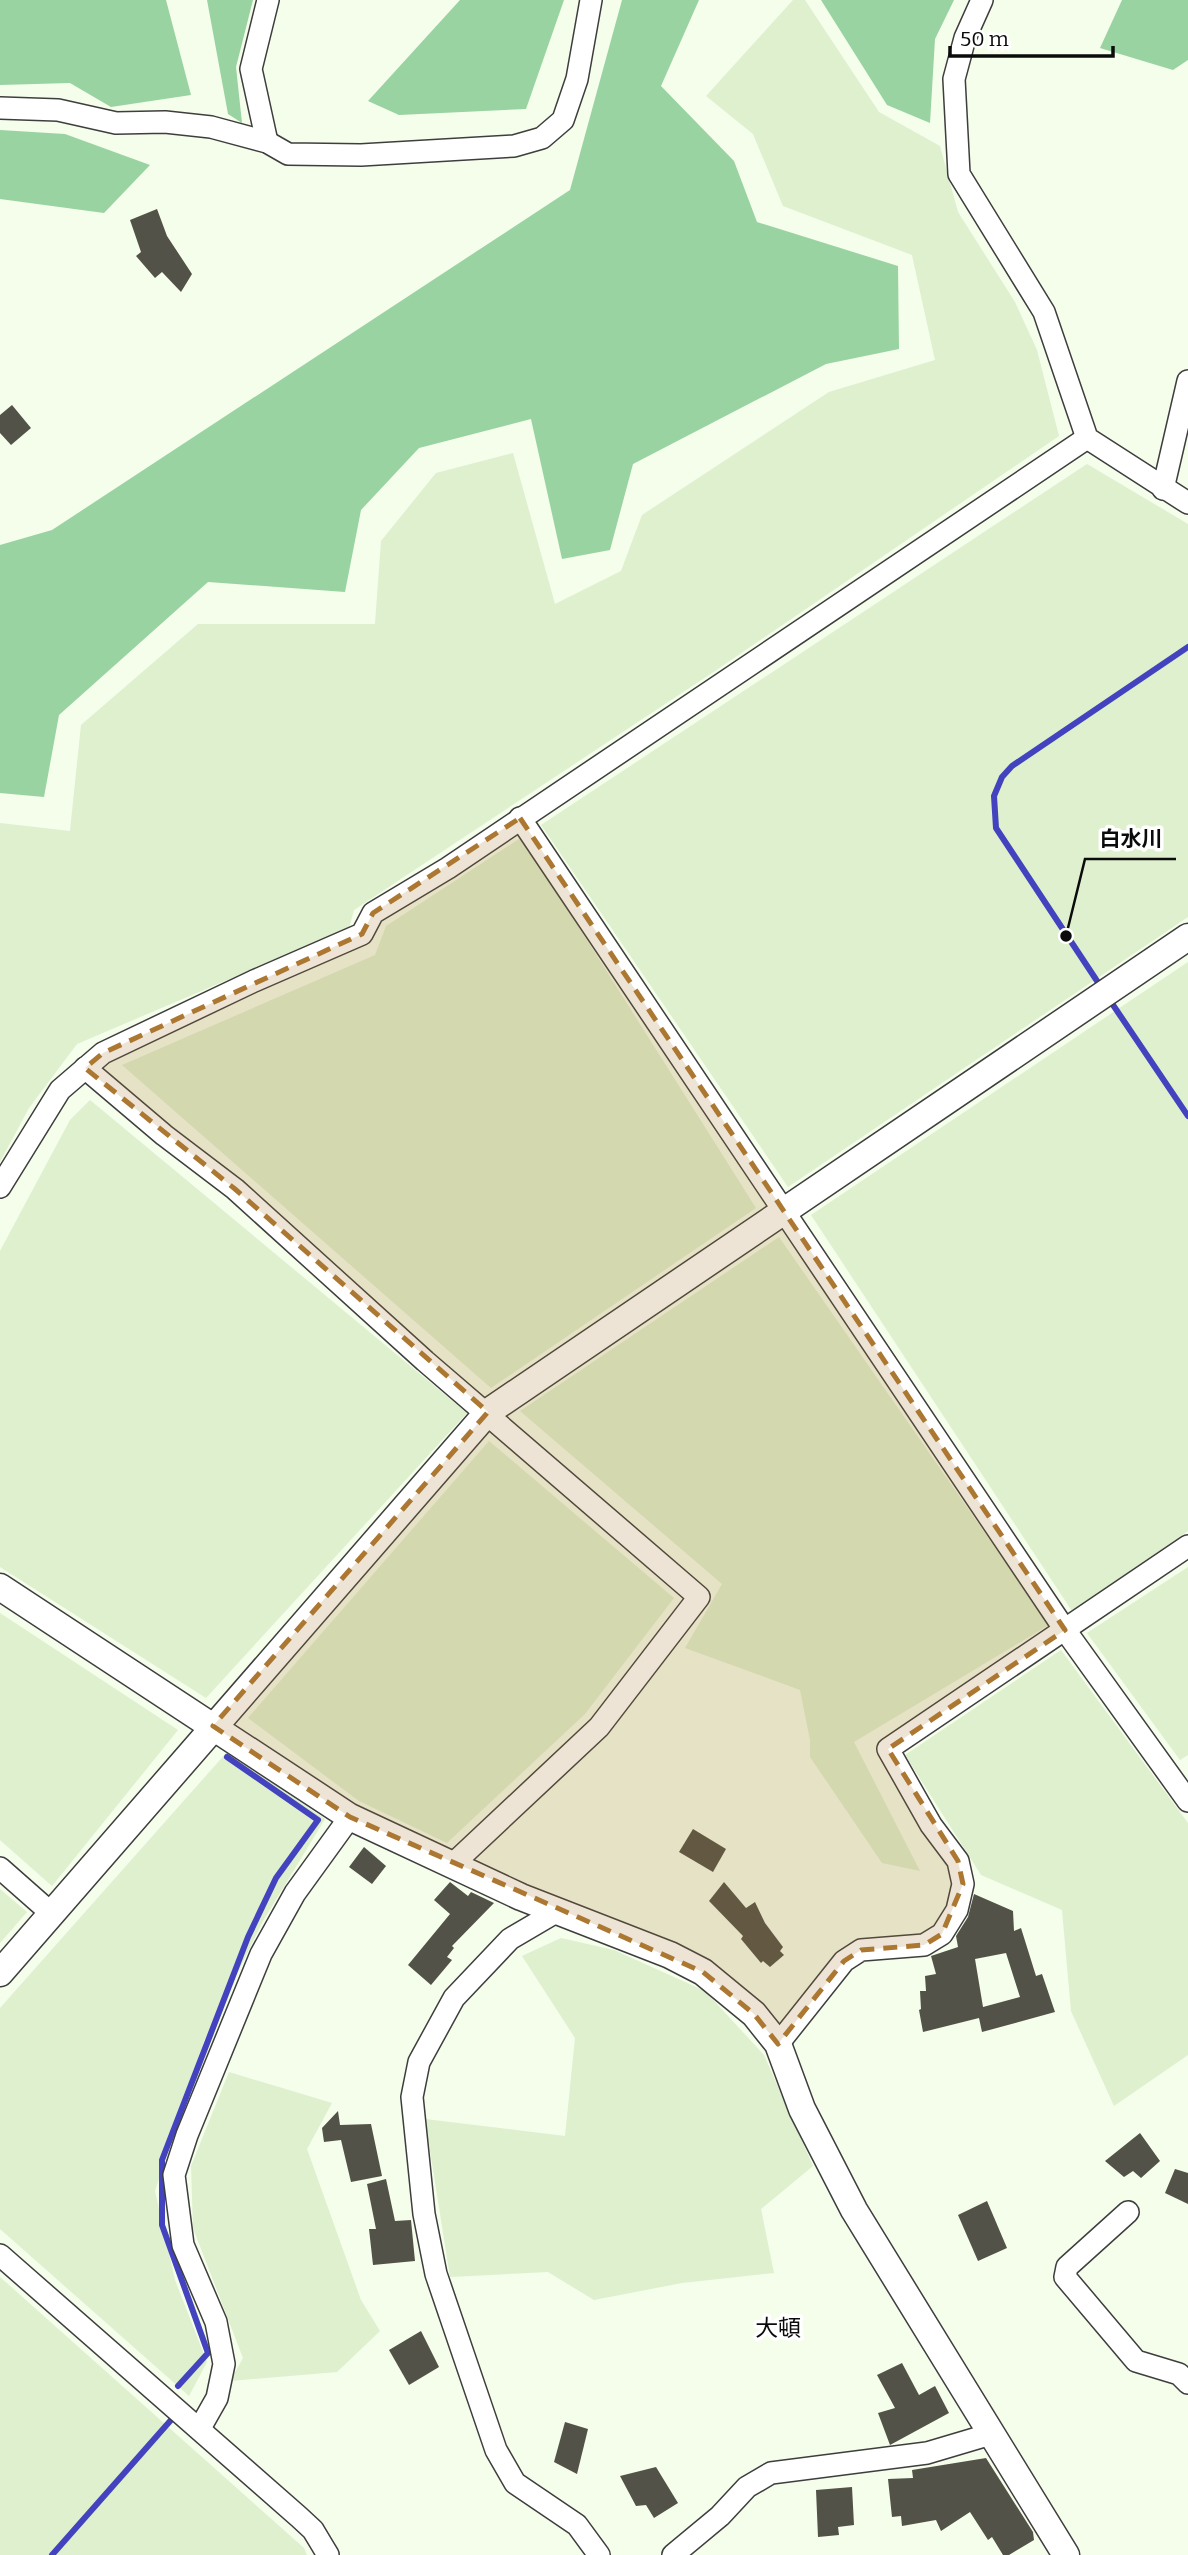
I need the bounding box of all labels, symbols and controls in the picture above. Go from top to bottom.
scale bar [950,14,1113,58]
text: 50 m [960,26,1009,52]
callout: 白水川 [1085,817,1176,859]
text: 白水川 [1100,826,1163,852]
district label: 大頓 [755,2314,801,2342]

